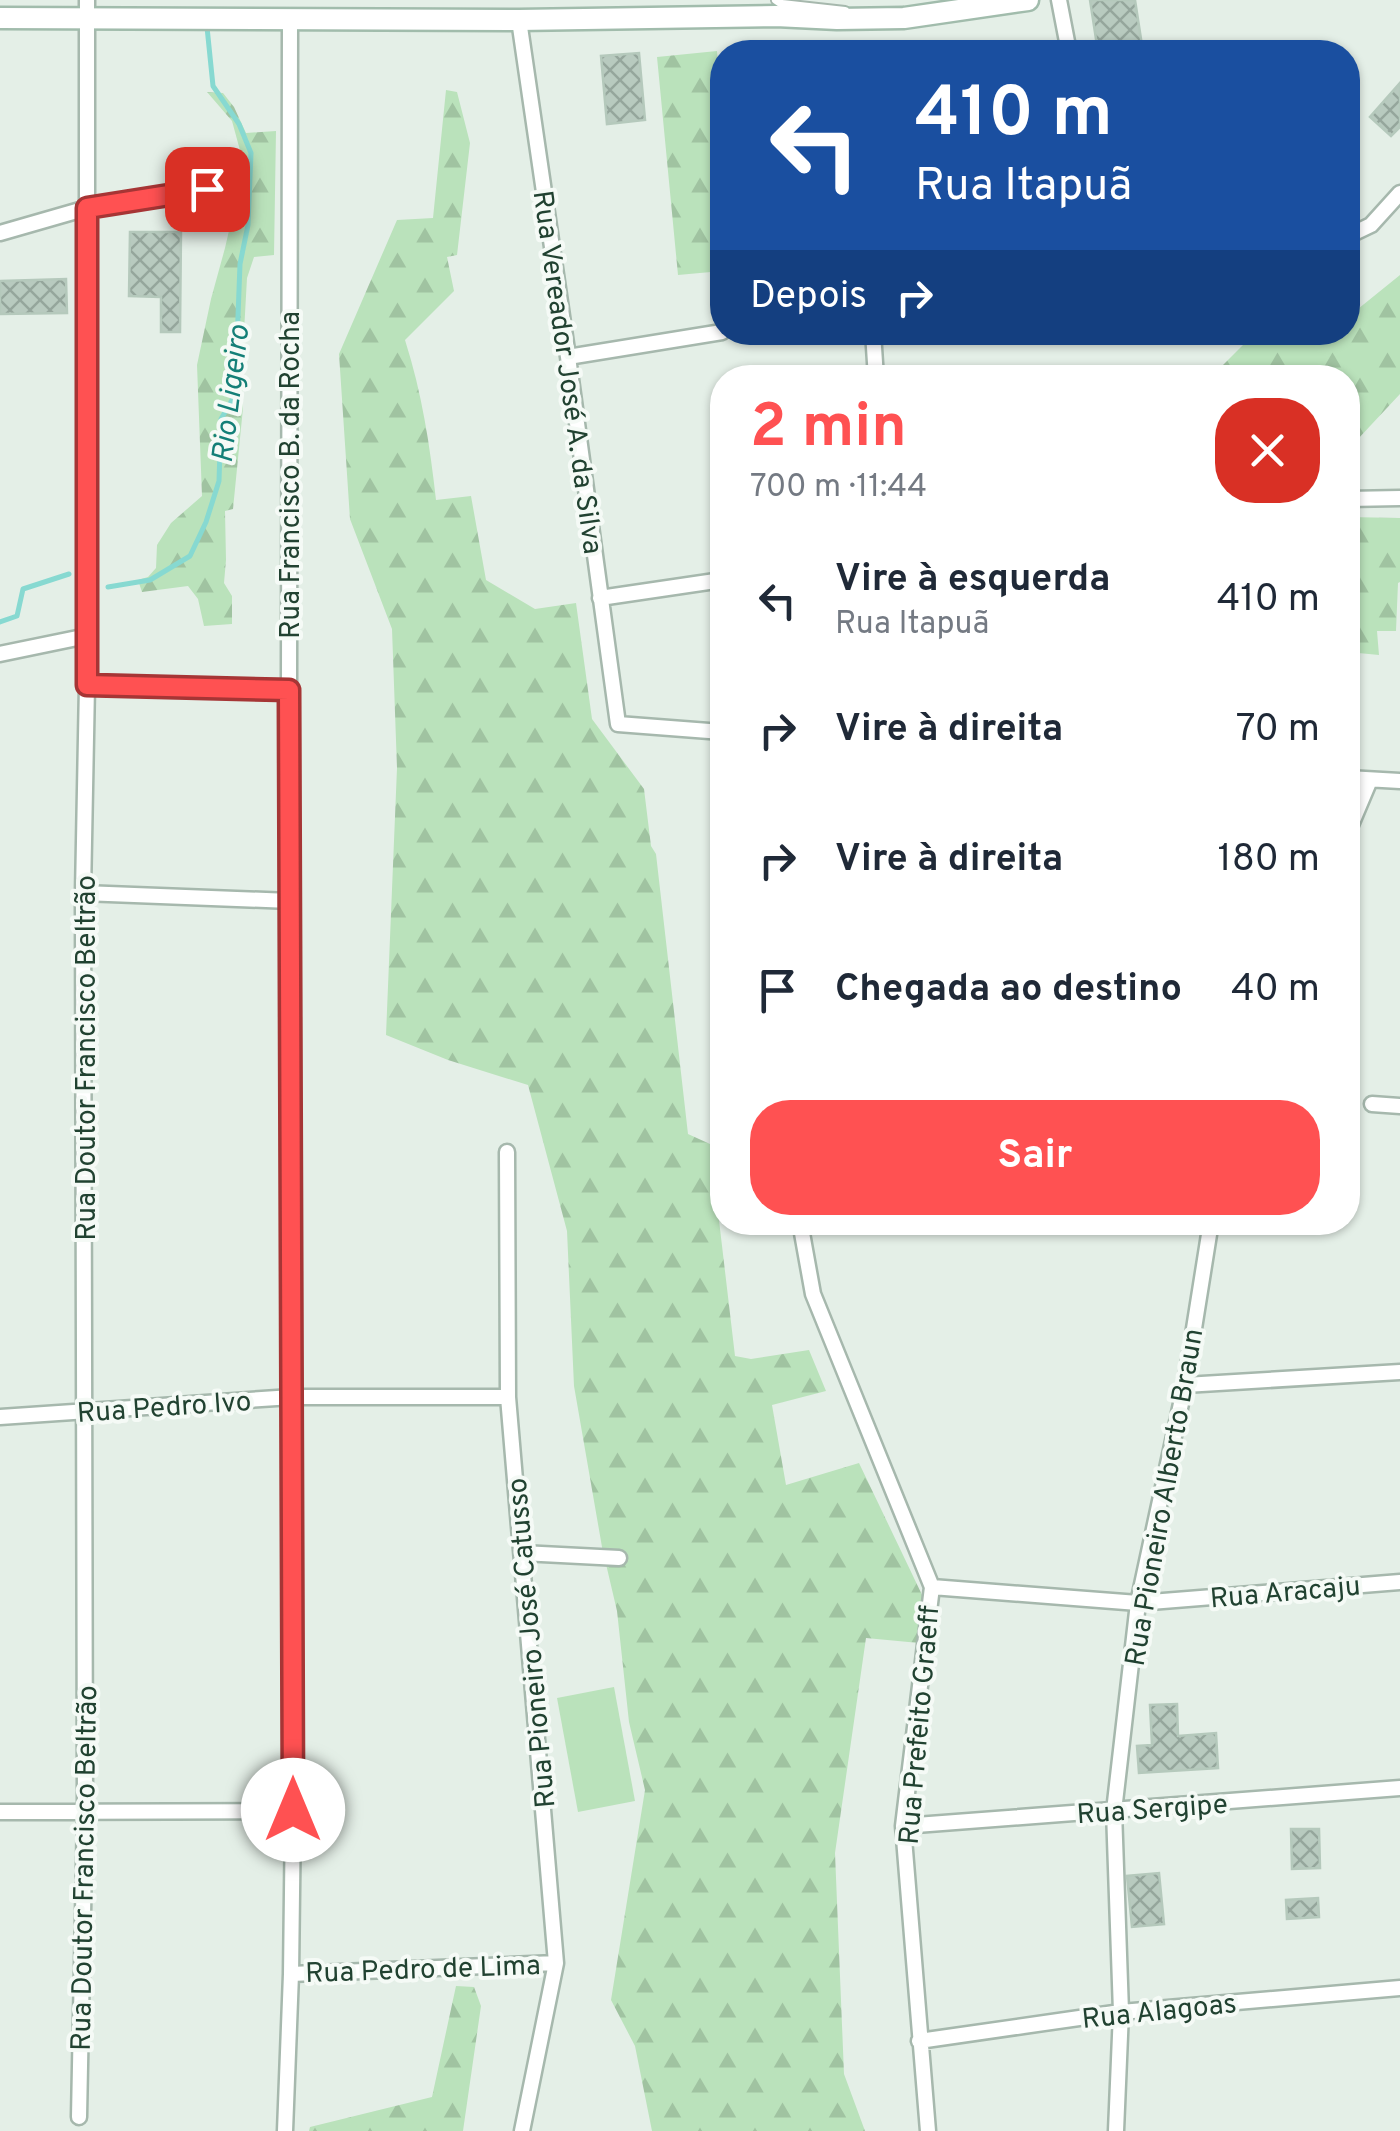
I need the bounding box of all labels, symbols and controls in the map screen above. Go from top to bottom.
text: 410 m [915,72,1113,161]
icon: left [750,80,880,210]
pin [165,147,250,232]
text: Rua Itapuã [915,159,1132,216]
icon: arrive [180,162,235,217]
street label: Rua Vereador José A. da Silva [523,188,609,557]
icon: right [887,270,942,325]
text: Depois [750,273,867,322]
street label: Rua Francisco B. da Rocha [274,311,310,639]
water label: Rio Ligeiro [206,323,259,465]
text: 2 min [750,392,907,468]
button: close [1215,398,1320,503]
text: 700 m · 11:44 [750,468,927,508]
text: Vire à esquerda [835,556,1110,605]
icon: left [750,573,805,628]
text: 410 m [1217,576,1320,625]
text: Rua Itapuã [835,605,989,645]
icon: right [750,703,805,758]
text: Vire à direita [835,706,1063,755]
text: 70 m [1236,706,1320,755]
icon: right [750,833,805,888]
text: Vire à direita [835,836,1063,885]
text: 180 m [1217,836,1320,885]
street label: Rua Doutor Francisco Beltrão [70,875,106,1241]
icon: arrive [750,963,805,1018]
text: Chegada ao destino [835,966,1182,1015]
text: 40 m [1231,966,1320,1015]
button: Sair [750,1100,1320,1215]
street label: Rua Pioneiro Alberto Braun [1119,1326,1213,1669]
street label: Rua Pedro Ivo [76,1385,253,1433]
street label: Rua Pioneiro José Catusso [501,1476,565,1809]
street label: Rua Aracaju [1208,1569,1362,1619]
street label: Rua Prefeito Graeff [893,1604,949,1846]
street label: Rua Doutor Francisco Beltrão [65,1685,107,2051]
position arrow [241,1758,345,1862]
street label: Rua Sergipe [1075,1788,1229,1834]
street label: Rua Pedro de Lima [305,1949,541,1993]
street label: Rua Alagoas [1080,1987,1238,2039]

